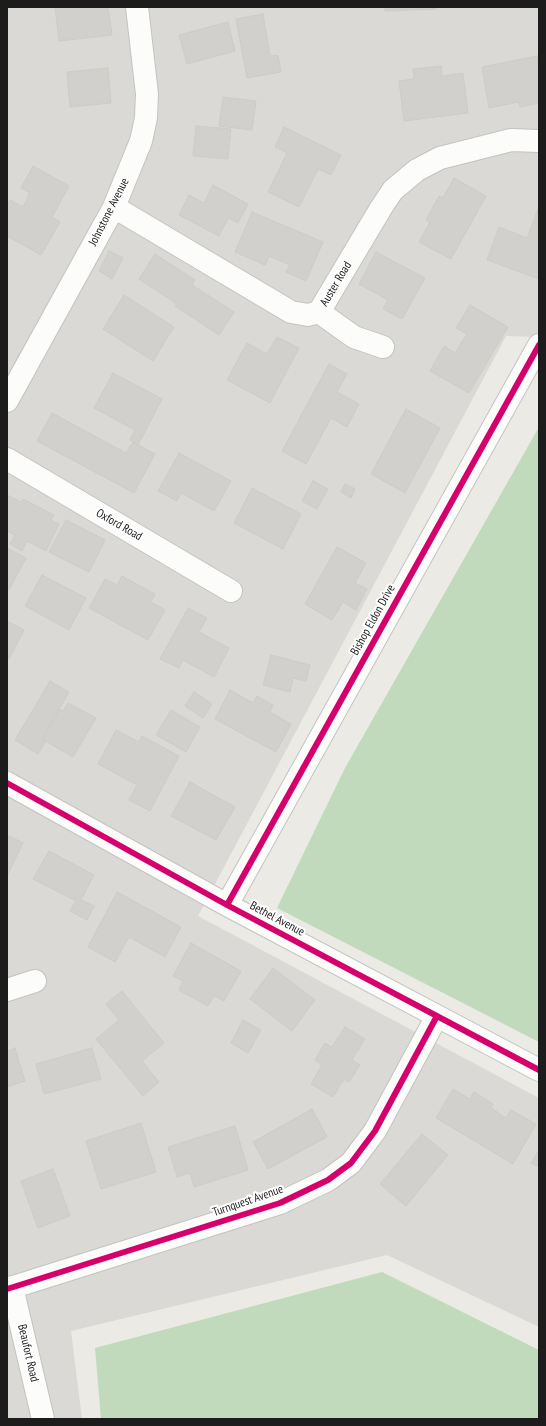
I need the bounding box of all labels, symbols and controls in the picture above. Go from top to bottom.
street label: Johnstone Avenue [86,176,132,248]
street label: Auster Road [317,259,355,309]
street label: Oxford Road [93,506,145,544]
street label: Bishop Eldon Drive [348,582,398,658]
street label: Bethel Avenue [247,899,307,939]
street label: Turnquest Avenue [211,1182,285,1220]
street label: Beaufort Road [14,1323,42,1383]

